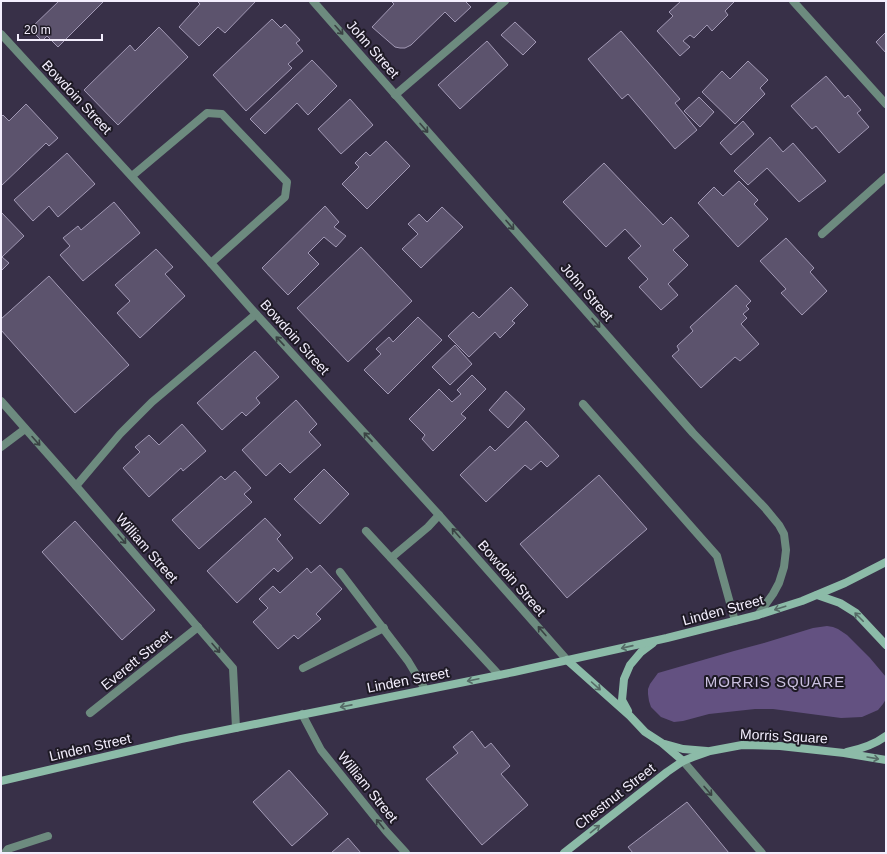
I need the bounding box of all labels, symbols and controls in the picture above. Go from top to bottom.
scale bar [18,16,102,42]
street label: John Street [343,17,403,81]
text: 20 m [24,23,51,37]
one-way arrow [334,25,343,35]
street label: Bowdoin Street [39,57,115,137]
one-way arrow [420,122,429,133]
one-way arrow [506,220,515,230]
street label: John Street [557,260,617,324]
street label: Bowdoin Street [257,296,333,378]
one-way arrow [592,317,601,328]
one-way arrow [276,336,285,346]
one-way arrow [364,432,373,442]
one-way arrow [31,436,41,446]
street label: William Street [113,510,181,586]
one-way arrow [451,528,460,538]
one-way arrow [117,534,126,544]
street label: Bowdoin Street [475,537,549,619]
street label: Linden Street [681,591,765,629]
one-way arrow [774,605,787,612]
one-way arrow [854,612,864,622]
one-way arrow [537,625,546,636]
street label: Everett Street [98,627,174,693]
one-way arrow [211,643,220,653]
one-way arrow [621,643,634,651]
street label: Linden Street [366,664,451,696]
district label: MORRIS SQUARE [705,673,845,690]
one-way arrow [467,676,480,684]
one-way arrow [591,681,601,690]
one-way arrow [339,702,352,710]
street label: Morris Square [740,726,829,746]
street label: Linden Street [48,730,132,764]
street label: William Street [335,748,401,826]
one-way arrow [866,754,879,762]
street label: Chestnut Street [572,760,658,832]
one-way arrow [704,786,713,796]
one-way arrow [376,818,385,829]
one-way arrow [589,824,600,833]

